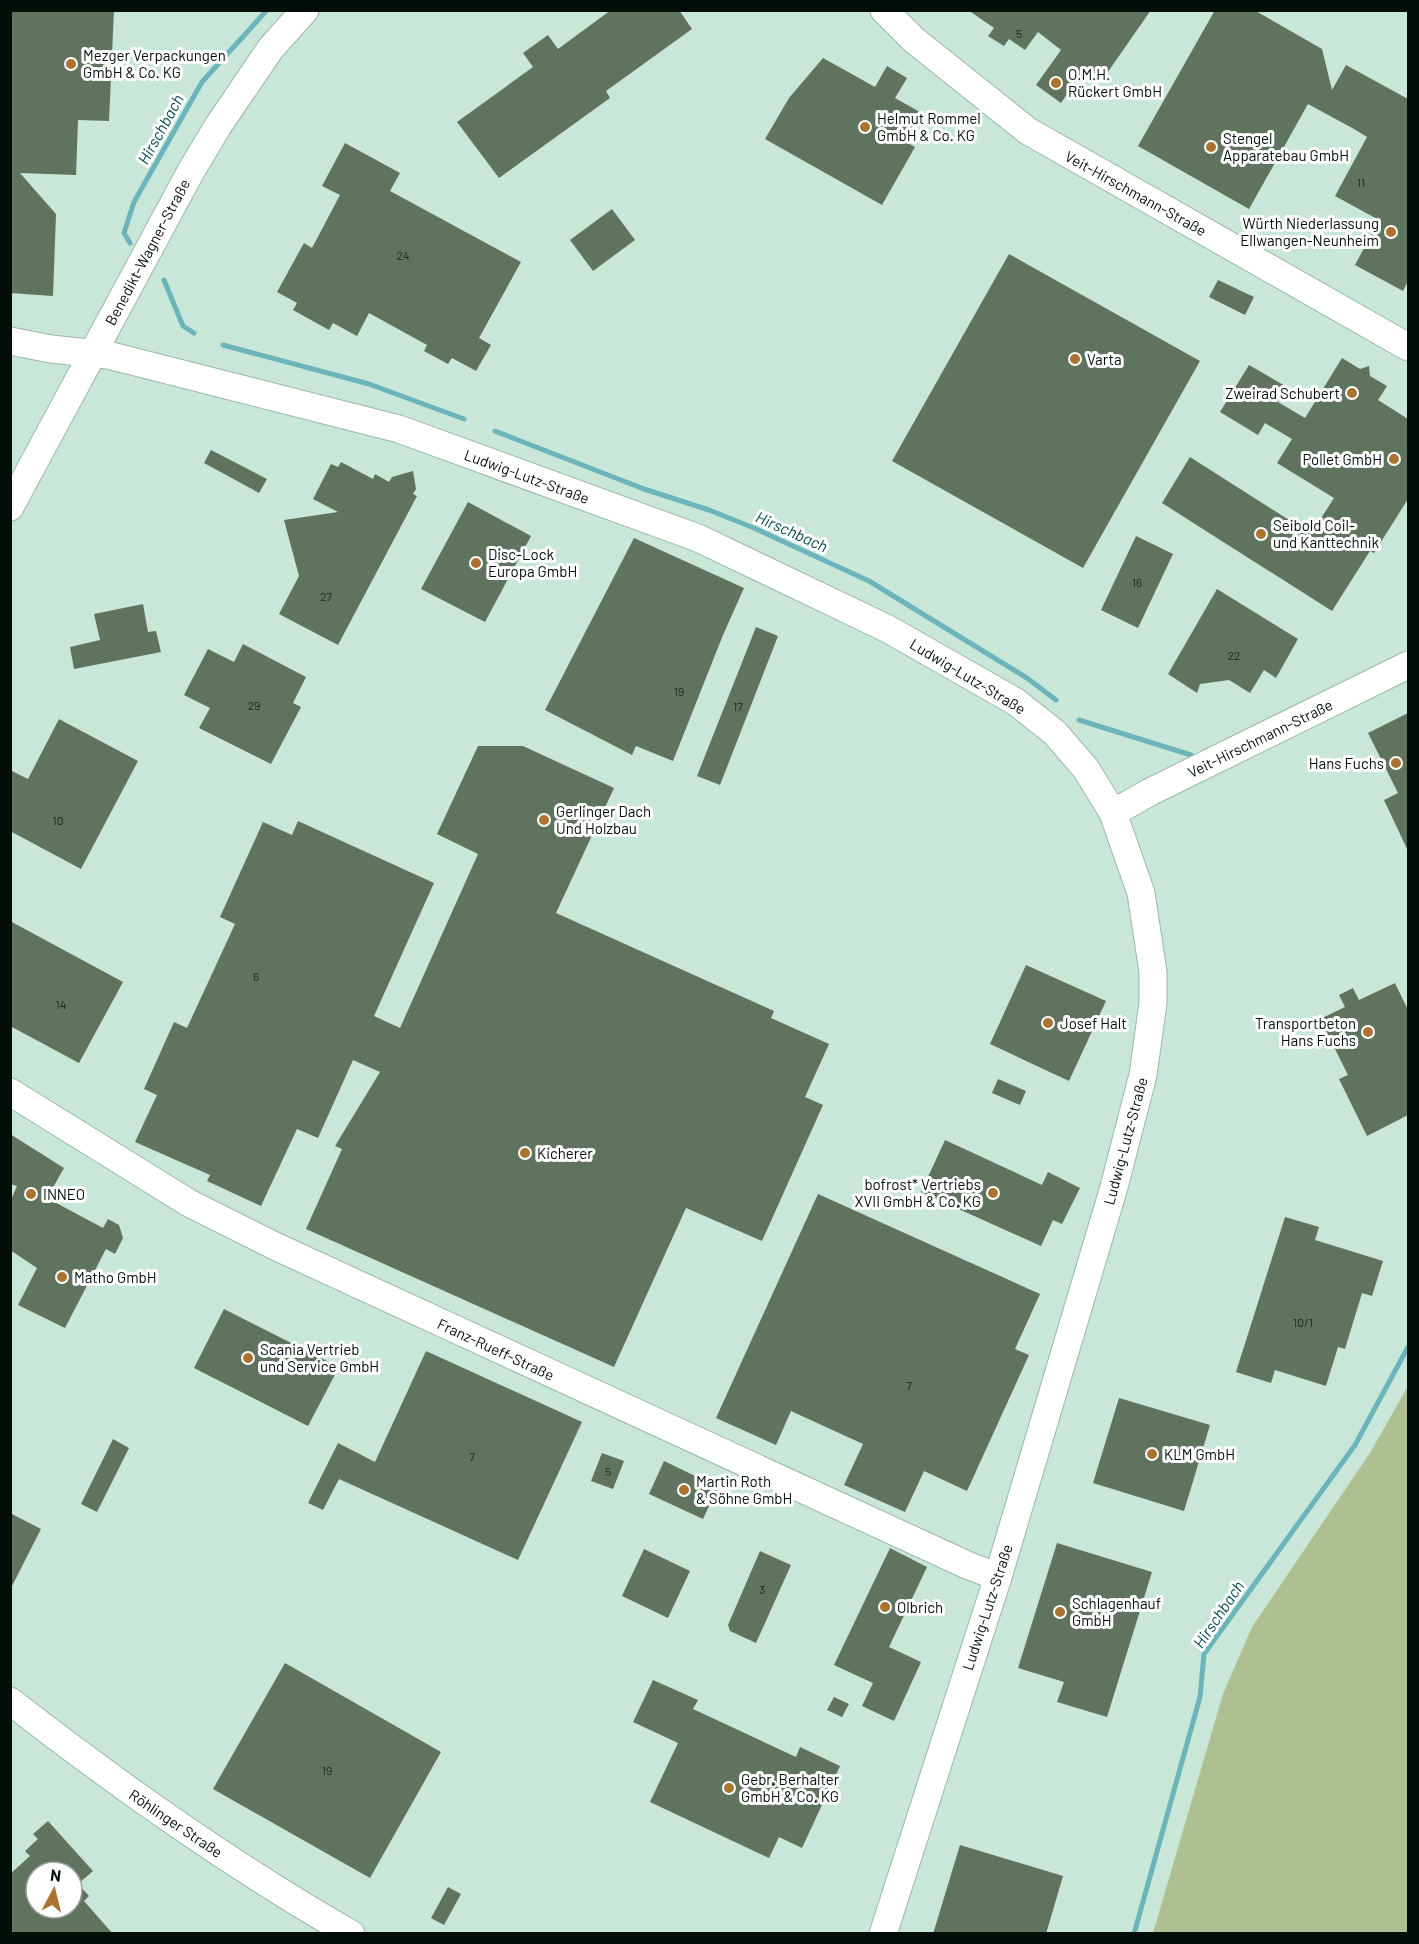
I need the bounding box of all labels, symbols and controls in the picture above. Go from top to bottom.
house number: 5 [1016,26,1022,40]
place label: Mezger Verpackungen GmbH & Co. KG [83,46,226,81]
marker: Mezger Verpackungen GmbH & Co. KG [64,57,78,71]
place label: O.M.H. Rückert GmbH [1068,65,1162,100]
marker: O.M.H. Rückert GmbH [1049,76,1063,90]
water label: Hirschbach [133,91,187,167]
place label: Helmut Rommel GmbH & Co. KG [877,109,981,144]
marker: Helmut Rommel GmbH & Co. KG [858,120,872,134]
place label: Stengel Apparatebau GmbH [1223,129,1349,164]
marker: Stengel Apparatebau GmbH [1204,140,1218,154]
street label: Veit-Hirschmann-Straße [1062,147,1210,239]
house number: 11 [1357,175,1365,189]
street label: Benedikt-Wagner-Straße [101,176,193,328]
place label: Würth Niederlassung Ellwangen-Neunheim [1240,214,1379,249]
marker: Würth Niederlassung Ellwangen-Neunheim [1384,225,1398,239]
house number: 24 [396,248,410,262]
place label: Varta [1087,350,1122,368]
marker: Varta [1068,352,1082,366]
place label: Zweirad Schubert [1225,384,1340,402]
marker: Zweirad Schubert [1345,386,1359,400]
street label: Ludwig-Lutz-Straße [462,445,592,507]
place label: Pollet GmbH [1302,450,1382,468]
marker: Pollet GmbH [1387,452,1401,466]
water label: Hirschbach [753,507,831,555]
place label: Seibold Coil- und Kanttechnik [1273,516,1380,551]
marker: Seibold Coil- und Kanttechnik [1254,527,1268,541]
place label: Disc-Lock Europa GmbH [488,545,577,580]
marker: Disc-Lock Europa GmbH [469,556,483,570]
house number: 16 [1132,575,1142,589]
house number: 27 [320,589,332,603]
street label: Ludwig-Lutz-Straße [907,634,1029,718]
house number: 22 [1228,648,1240,662]
house number: 19 [674,684,684,698]
street label: Veit-Hirschmann-Straße [1185,695,1335,781]
house number: 29 [248,698,260,712]
house number: 17 [733,699,743,713]
place label: Hans Fuchs [1309,754,1384,772]
marker: Hans Fuchs [1389,756,1403,770]
place label: Gerlinger Dach Und Holzbau [556,802,651,837]
house number: 10 [53,813,63,827]
marker: Gerlinger Dach Und Holzbau [537,813,551,827]
house number: 6 [253,969,259,983]
house number: 14 [56,997,66,1011]
place label: Josef Halt [1060,1014,1127,1032]
place label: Transportbeton Hans Fuchs [1255,1014,1356,1049]
marker: Josef Halt [1041,1016,1055,1030]
marker: Transportbeton Hans Fuchs [1361,1025,1375,1039]
street label: Ludwig-Lutz-Straße [1099,1075,1151,1207]
place label: Kicherer [537,1144,593,1162]
marker: Kicherer [518,1146,532,1160]
place label: bofrost* Vertriebs XVII GmbH & Co. KG [855,1175,981,1210]
place label: INNEO [43,1185,85,1203]
marker: bofrost* Vertriebs XVII GmbH & Co. KG [986,1186,1000,1200]
marker: INNEO [24,1187,38,1201]
place label: Matho GmbH [74,1268,157,1286]
marker: Matho GmbH [55,1270,69,1284]
street label: Franz-Rueff-Straße [435,1314,557,1384]
house number: 10/1 [1293,1315,1313,1329]
place label: Scania Vertrieb und Service GmbH [260,1340,379,1375]
marker: Scania Vertrieb und Service GmbH [241,1351,255,1365]
house number: 7 [906,1378,912,1392]
place label: KLM GmbH [1164,1445,1235,1463]
marker: KLM GmbH [1145,1447,1159,1461]
house number: 7 [469,1449,475,1463]
house number: 5 [605,1464,611,1478]
place label: Martin Roth & Söhne GmbH [696,1472,792,1507]
marker: Martin Roth & Söhne GmbH [677,1483,691,1497]
street label: Ludwig-Lutz-Straße [958,1542,1016,1672]
water label: Hirschbach [1189,1577,1247,1651]
house number: 3 [759,1582,765,1596]
place label: Schlagenhauf GmbH [1072,1594,1161,1629]
place label: Olbrich [897,1598,943,1616]
marker: Olbrich [878,1600,892,1614]
marker: Schlagenhauf GmbH [1053,1605,1067,1619]
house number: 19 [322,1763,332,1777]
place label: Gebr. Berhalter GmbH & Co. KG [741,1770,840,1805]
marker: Gebr. Berhalter GmbH & Co. KG [722,1781,736,1795]
street label: Röhlinger Straße [126,1785,226,1861]
north arrow [24,1860,84,1920]
text: N [49,1865,62,1885]

